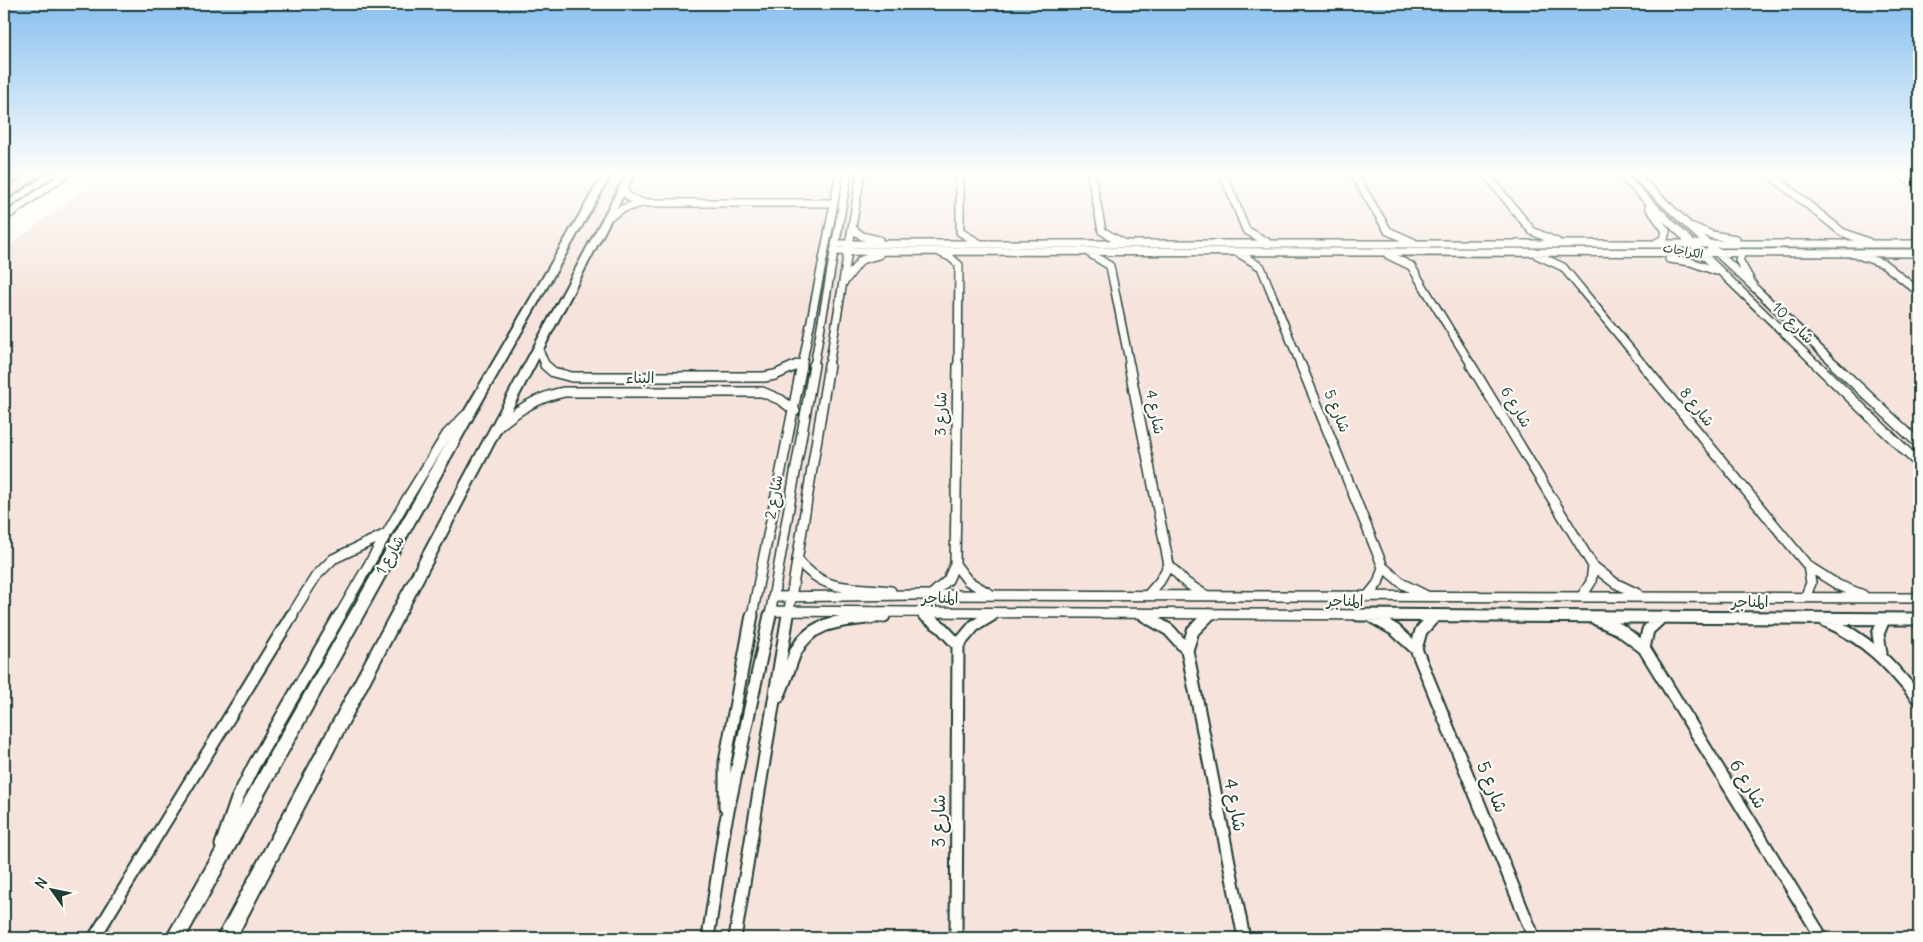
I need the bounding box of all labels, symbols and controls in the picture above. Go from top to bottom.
street label: الكراجات [1662,240,1704,262]
street label: شارع 10 [1767,298,1819,348]
street label: البناء [626,368,654,387]
street label: شارع 6 [1496,383,1536,431]
street label: شارع 8 [1675,383,1719,431]
street label: شارع 5 [1319,387,1355,435]
street label: شارع 4 [1141,388,1169,436]
street label: شارع 3 [931,392,951,436]
street label: شارع 2 [760,473,788,521]
street label: شارع 1 [371,532,409,578]
street label: المناجر [921,588,958,607]
street label: المناجر [1326,591,1363,610]
street label: المناجر [1731,592,1768,611]
street label: شارع 6 [1724,755,1772,813]
street label: شارع 5 [1471,758,1513,816]
street label: شارع 4 [1218,776,1252,834]
street label: شارع 3 [927,794,951,848]
north arrow [28,864,78,914]
text: N [31,874,51,892]

